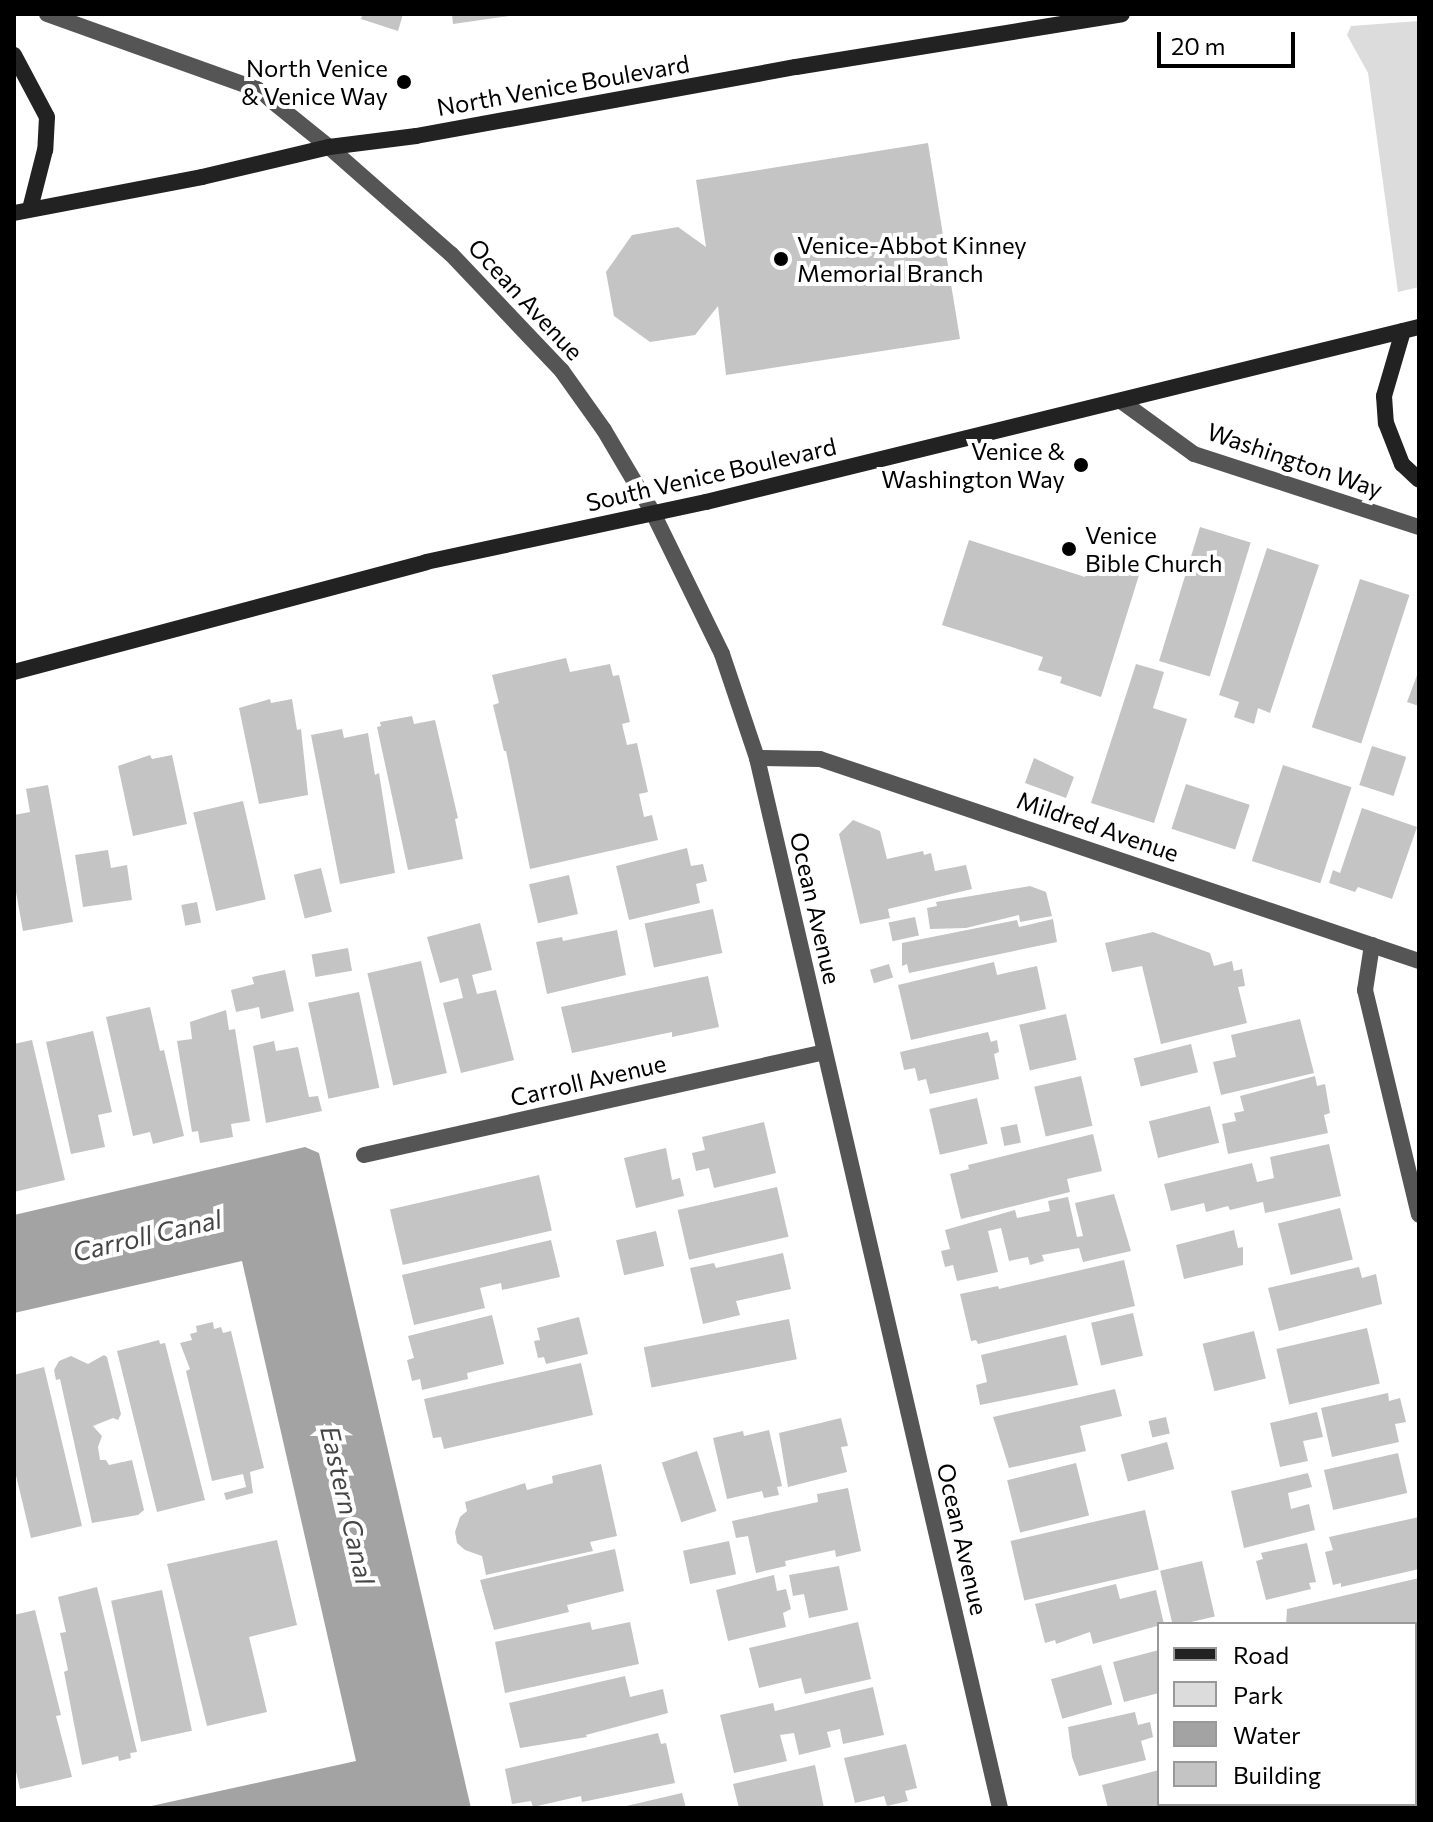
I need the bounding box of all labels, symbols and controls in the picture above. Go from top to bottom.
scale bar [1161,16,1299,66]
text: 20 m [1171,31,1225,60]
street label: North Venice Boulevard [434,49,692,121]
place label: North Venice & Venice Way [241,54,388,110]
marker: North Venice & Venice Way [395,73,413,91]
place label: Venice-Abbot Kinney Memorial Branch [797,231,1027,287]
street label: Ocean Avenue [463,232,589,366]
marker: Venice-Abbot Kinney Memorial Branch [772,250,790,268]
street label: Washington Way [1203,416,1387,504]
street label: South Venice Boulevard [583,431,839,517]
place label: Venice & Washington Way [881,437,1065,493]
marker: Venice & Washington Way [1072,456,1090,474]
place label: Venice Bible Church [1085,521,1223,577]
marker: Venice Bible Church [1060,540,1078,558]
street label: Mildred Avenue [1013,785,1183,867]
street label: Ocean Avenue [785,829,847,987]
street label: Carroll Avenue [507,1048,669,1112]
water label: Carroll Canal [69,1203,225,1267]
water label: Eastern Canal [315,1423,381,1587]
street label: Ocean Avenue [932,1460,994,1618]
legend [1157,1622,1417,1806]
text: Road [1233,1640,1289,1669]
text: Park [1233,1680,1283,1709]
text: Water [1233,1720,1301,1749]
text: Building [1233,1760,1321,1789]

